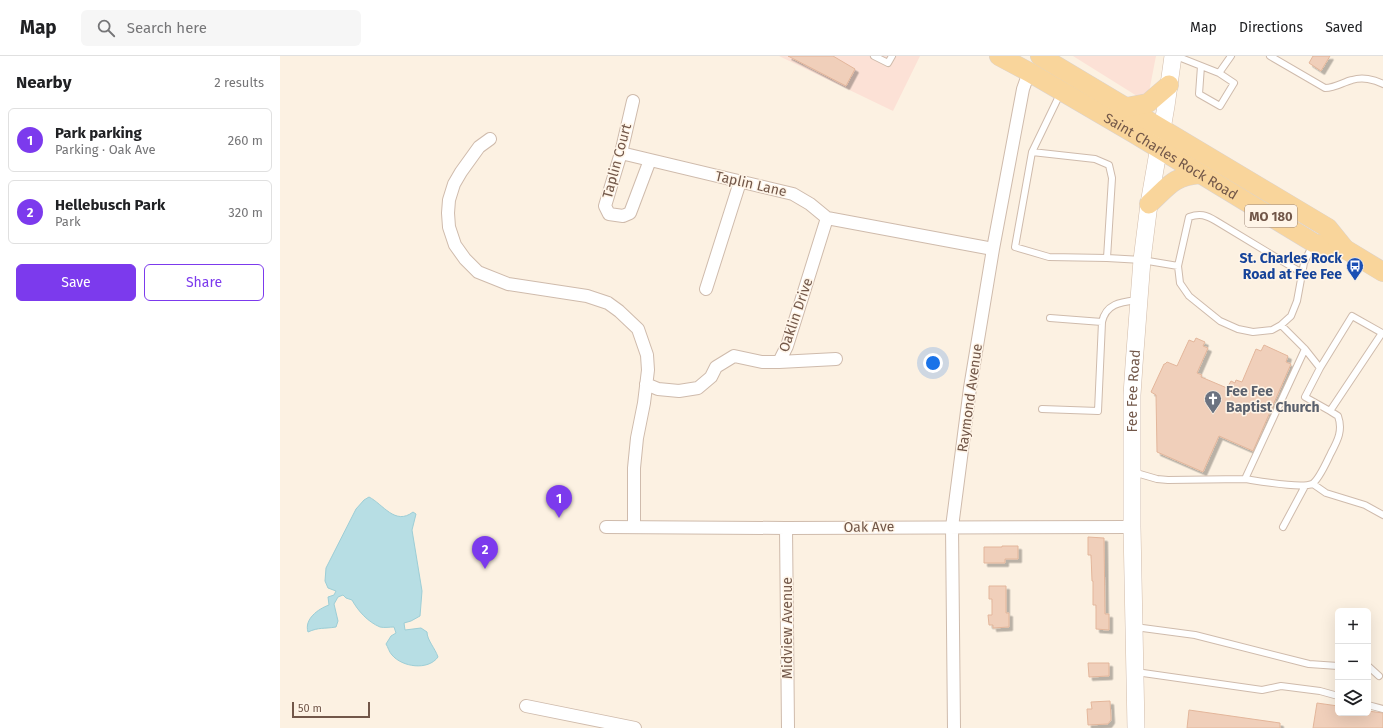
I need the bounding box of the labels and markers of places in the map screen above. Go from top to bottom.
place label: St. Charles Rock Road at Fee Fee [1240,250,1342,283]
bus stop icon: St. Charles Rock Road at Fee Fee [1345,256,1365,281]
place label: Fee Fee Baptist Church [1226,383,1319,416]
church icon: Fee Fee Baptist Church [1203,389,1223,414]
pin: 1 [546,485,572,518]
pin: 2 [472,536,498,569]

